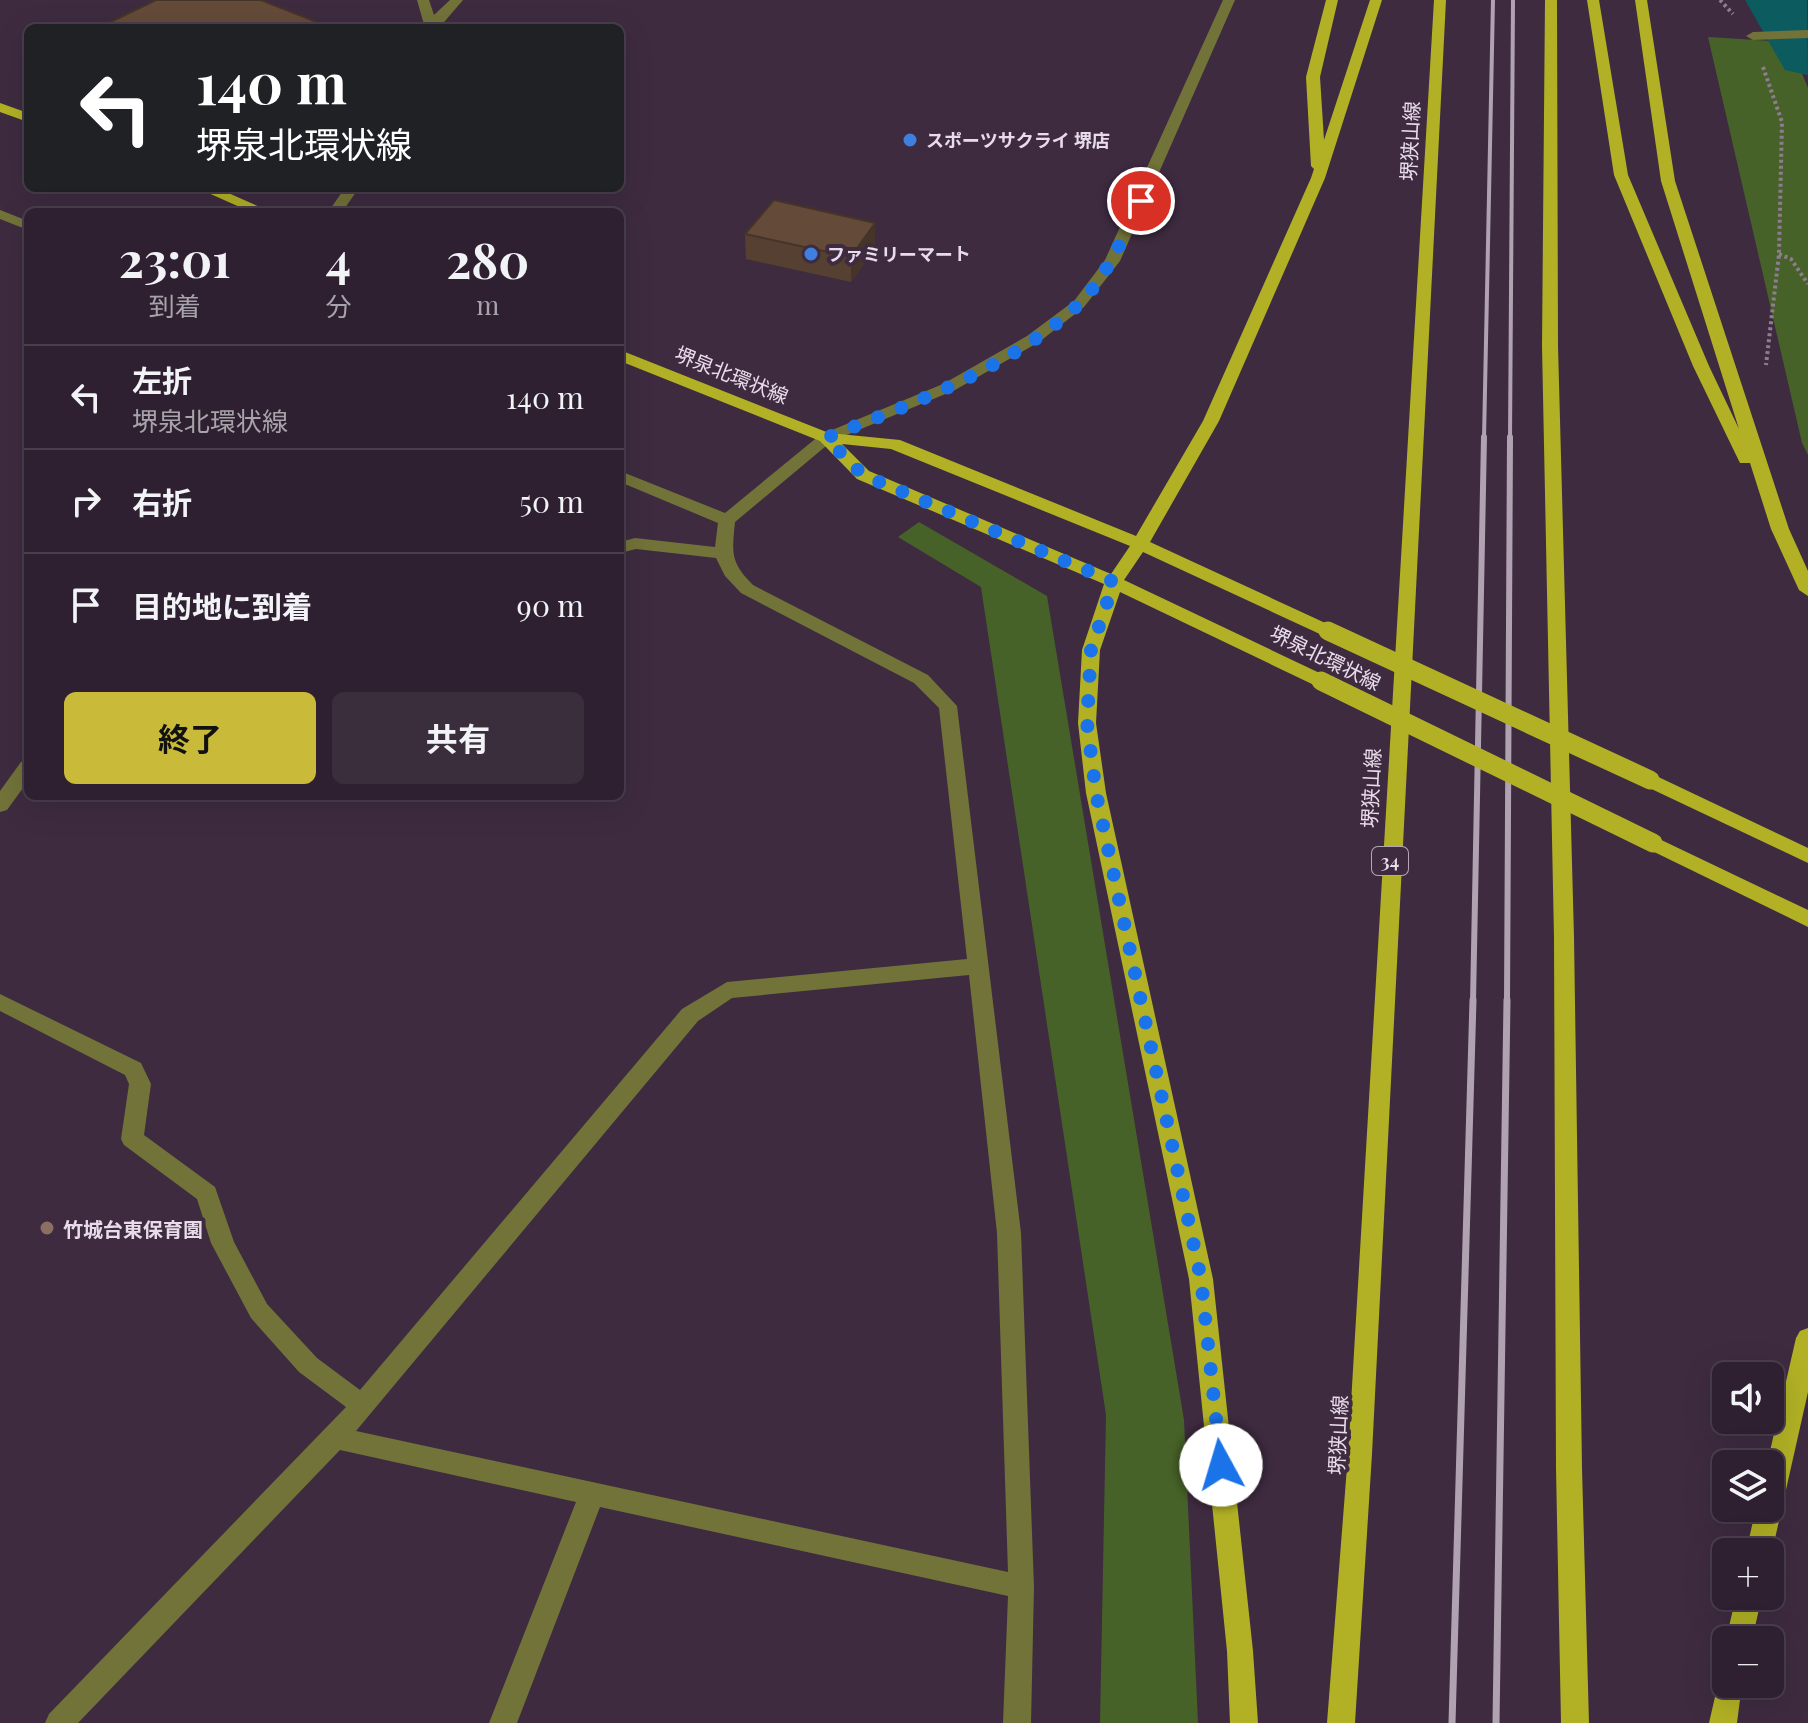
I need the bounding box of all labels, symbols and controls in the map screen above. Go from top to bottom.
text: 140 m [196,44,347,119]
icon: left [64,56,168,160]
street label: 堺狭山線 [1393,100,1425,182]
text: 堺泉北環状線 [196,119,412,167]
place label: スポーツサクライ 堺店 [926,128,1110,152]
marker: スポーツサクライ 堺店 [901,131,919,149]
pin [1107,167,1175,235]
icon: arrive [1119,179,1163,223]
text: 23:01 [119,226,231,290]
text: 4 [326,226,351,290]
text: 280 [446,227,529,291]
place label: ファミリーマート [827,242,971,266]
marker: ファミリーマート [802,245,820,263]
text: m [476,287,499,322]
text: 到着 [149,288,201,323]
text: 分 [325,288,351,323]
street label: 堺泉北環状線 [671,339,793,409]
text: 左折 [132,360,192,400]
icon: left [64,375,108,419]
text: 140 m [506,377,584,417]
text: 堺泉北環状線 [132,403,288,438]
icon: right [64,479,108,523]
text: 50 m [519,481,584,521]
text: 右折 [132,482,192,522]
icon: arrive [64,583,108,627]
text: 90 m [517,585,584,625]
text: 目的地に到着 [132,586,312,626]
street label: 堺泉北環状線 [1266,619,1386,695]
button: 終了 [64,692,316,784]
button: 共有 [332,692,584,784]
street label: 堺狭山線 [1354,747,1386,829]
road number: 34 [1372,847,1408,875]
place label: 竹城台東保育園 [63,1215,203,1242]
marker: 竹城台東保育園 [38,1219,56,1237]
map controls [1712,1362,1784,1698]
button: sound [1712,1362,1784,1434]
street label: 堺狭山線 [1321,1394,1353,1476]
position arrow [1179,1423,1263,1507]
button: layers [1712,1450,1784,1522]
button: + [1712,1538,1784,1610]
button: − [1712,1626,1784,1698]

